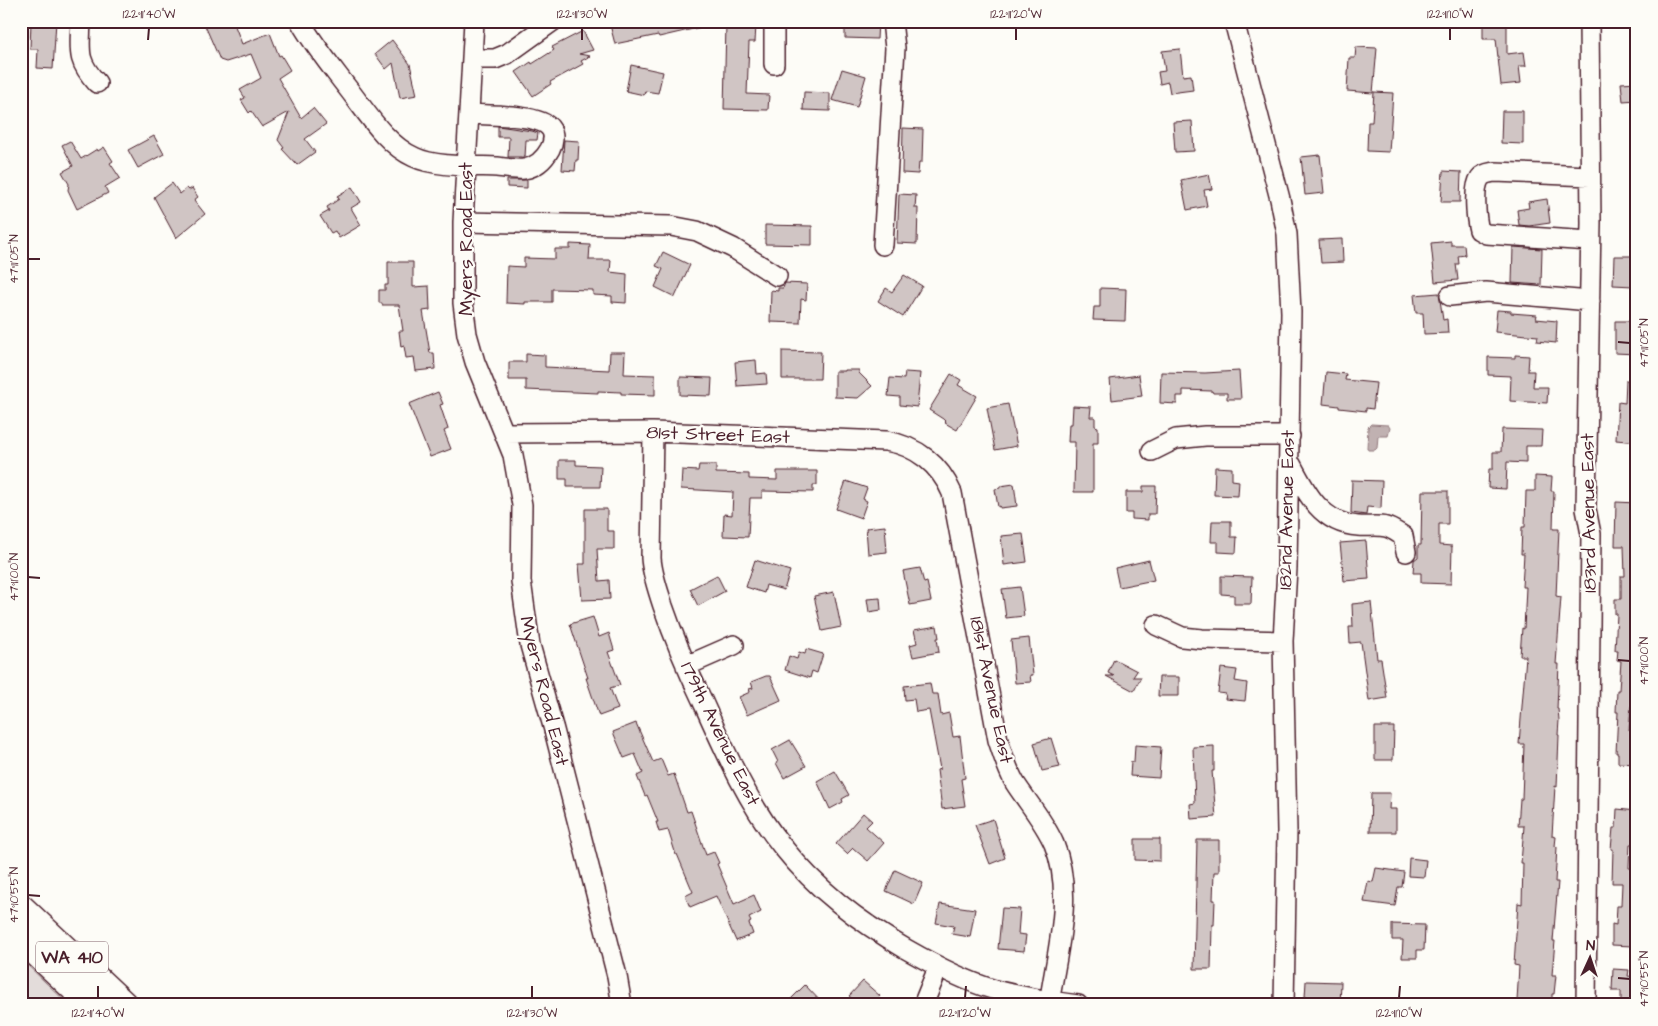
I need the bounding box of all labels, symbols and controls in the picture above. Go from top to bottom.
text: 122°11'40"W [123,6,176,23]
text: 122°11'30"W [557,6,608,23]
text: 122°11'20"W [990,6,1042,23]
text: 122°11'10"W [1427,6,1474,23]
street label: Myers Road East [453,162,481,316]
text: 47°11'05"N [6,234,23,284]
text: 47°11'05"N [1636,318,1653,368]
street label: 81st Street East [646,419,791,451]
street label: 182nd Avenue East [1272,429,1302,590]
street label: 183rd Avenue East [1574,433,1604,593]
text: 47°11'00"N [6,552,23,601]
street label: Myers Road East [511,613,576,769]
street label: 181st Avenue East [962,614,1020,766]
text: 47°11'00"N [1636,636,1653,685]
street label: 179th Avenue East [673,657,767,811]
text: 47°10'55"N [6,866,23,923]
north arrow [1566,934,1616,984]
text: N [1586,936,1596,956]
road number: WA 410 [36,942,108,972]
text: 47°10'55"N [1636,950,1653,1007]
text: 122°11'40"W [72,1005,125,1022]
text: 122°11'30"W [507,1005,558,1022]
text: 122°11'20"W [939,1005,991,1022]
text: 122°11'10"W [1376,1005,1423,1022]

